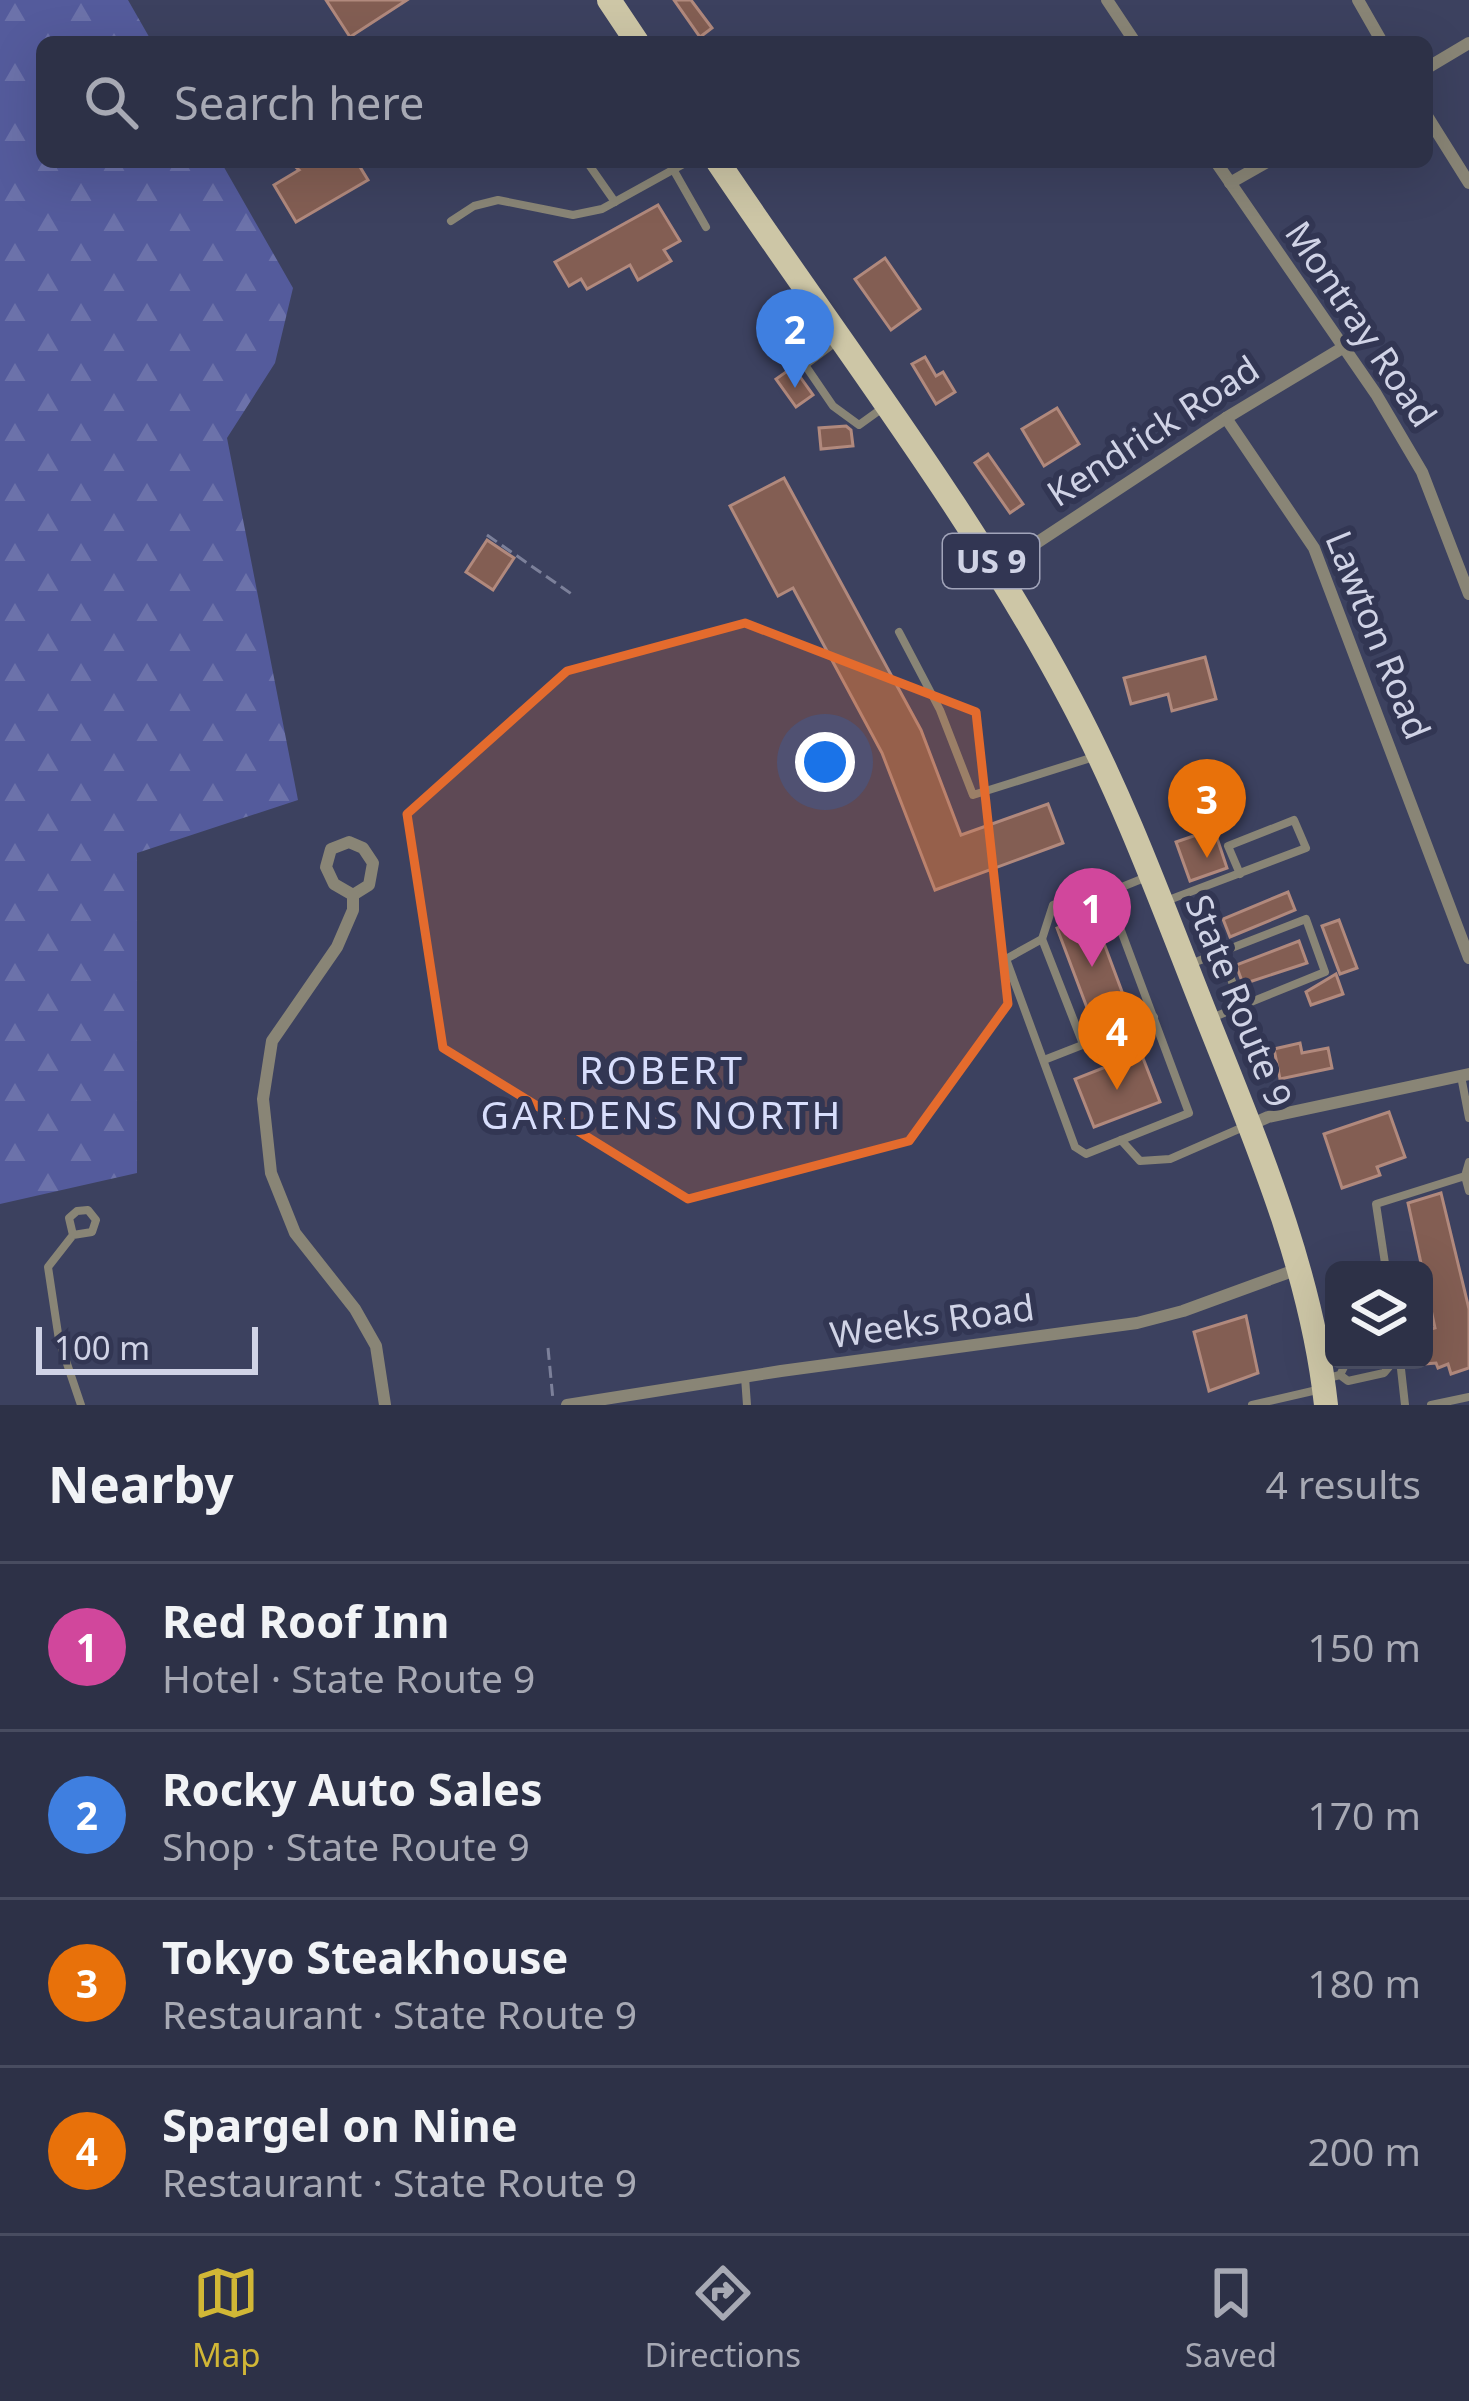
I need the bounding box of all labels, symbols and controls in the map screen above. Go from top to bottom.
search box [36,36,1433,168]
icon: search [78,69,144,135]
text: Search here [174,72,424,133]
street label: Montray Road [1274,211,1448,436]
pin: 2 [756,289,834,388]
street label: Kendrick Road [1037,344,1268,517]
street label: Lawton Road [1314,524,1442,746]
road number: US 9 [943,534,1039,588]
your location [795,732,855,792]
pin: 3 [1168,759,1246,858]
pin: 1 [1053,868,1131,967]
street label: State Route 9 [1175,887,1304,1114]
pin: 4 [1078,991,1156,1090]
district label: ROBERT GARDENS NORTH [481,1042,843,1140]
map controls [1325,1261,1433,1369]
button: layers [1325,1261,1433,1369]
street label: Weeks Road [827,1282,1037,1359]
scale bar [36,1321,258,1374]
text: 100 m [54,1325,150,1370]
text: Nearby [48,1448,234,1518]
text: 4 results [1266,1457,1421,1510]
text: Red Roof Inn [162,1590,449,1651]
text: 1 [76,1620,98,1673]
text: 150 m [1307,1620,1421,1673]
text: Hotel · State Route 9 [162,1651,535,1704]
text: Rocky Auto Sales [162,1758,543,1819]
text: 2 [76,1788,98,1841]
text: 170 m [1307,1788,1421,1841]
text: Shop · State Route 9 [162,1819,530,1872]
text: Tokyo Steakhouse [162,1926,569,1987]
text: 3 [76,1956,98,2009]
text: 180 m [1307,1956,1421,2009]
text: Restaurant · State Route 9 [162,1987,637,2040]
text: Spargel on Nine [162,2094,518,2155]
text: 4 [76,2124,98,2177]
text: 200 m [1307,2124,1421,2177]
text: Restaurant · State Route 9 [162,2155,637,2208]
tab: Map [192,2260,261,2377]
tab: Directions [644,2260,801,2377]
tab: Saved [1185,2260,1277,2377]

